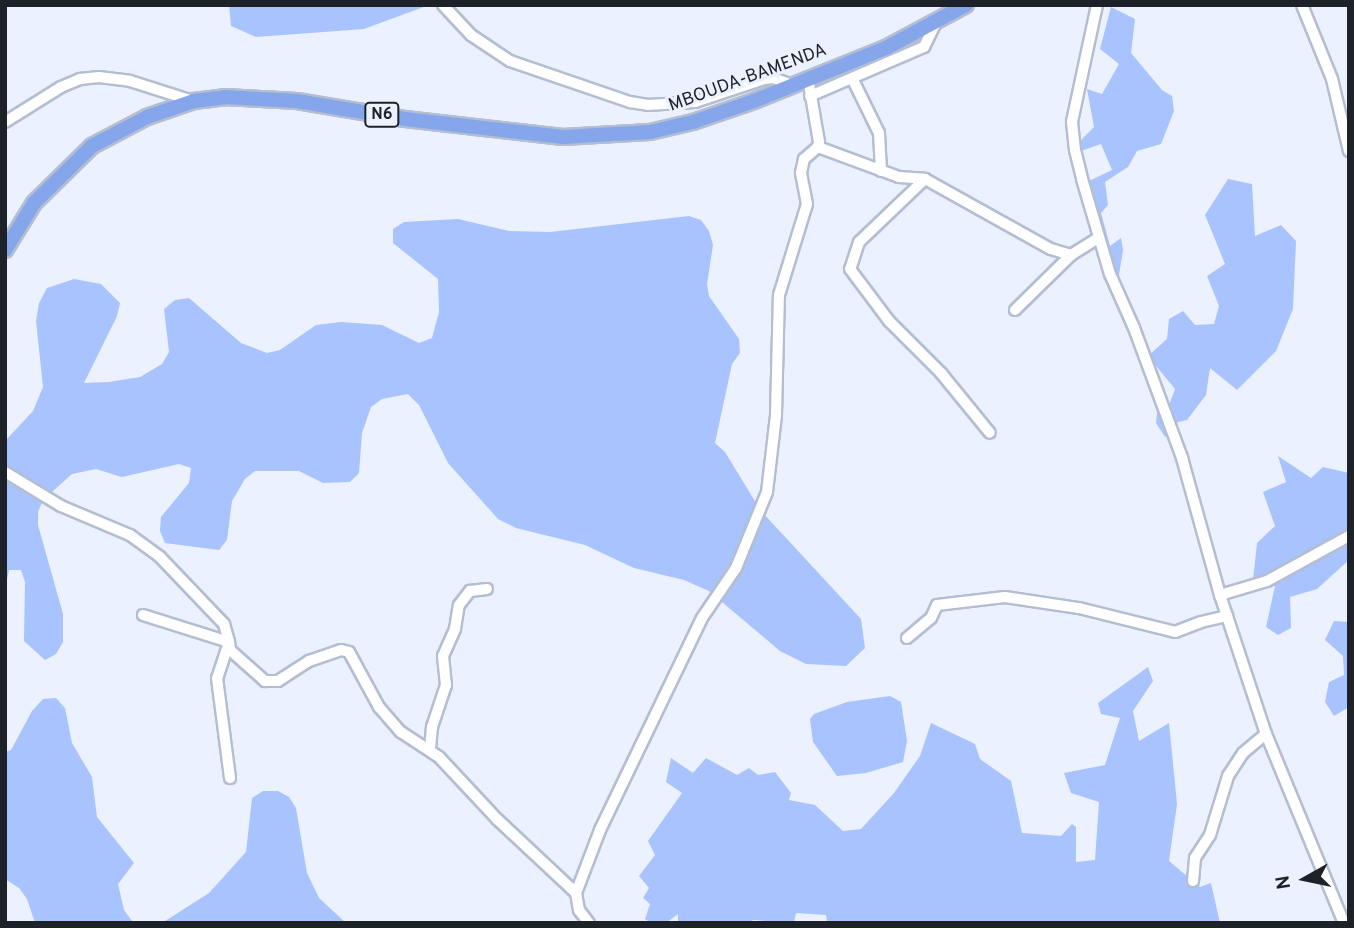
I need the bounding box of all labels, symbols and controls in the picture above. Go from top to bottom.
street label: MBOUDA-BAMENDA [666,40,830,118]
road number: N6 [363,102,401,127]
north arrow [1270,844,1340,914]
text: N [1271,874,1297,891]

